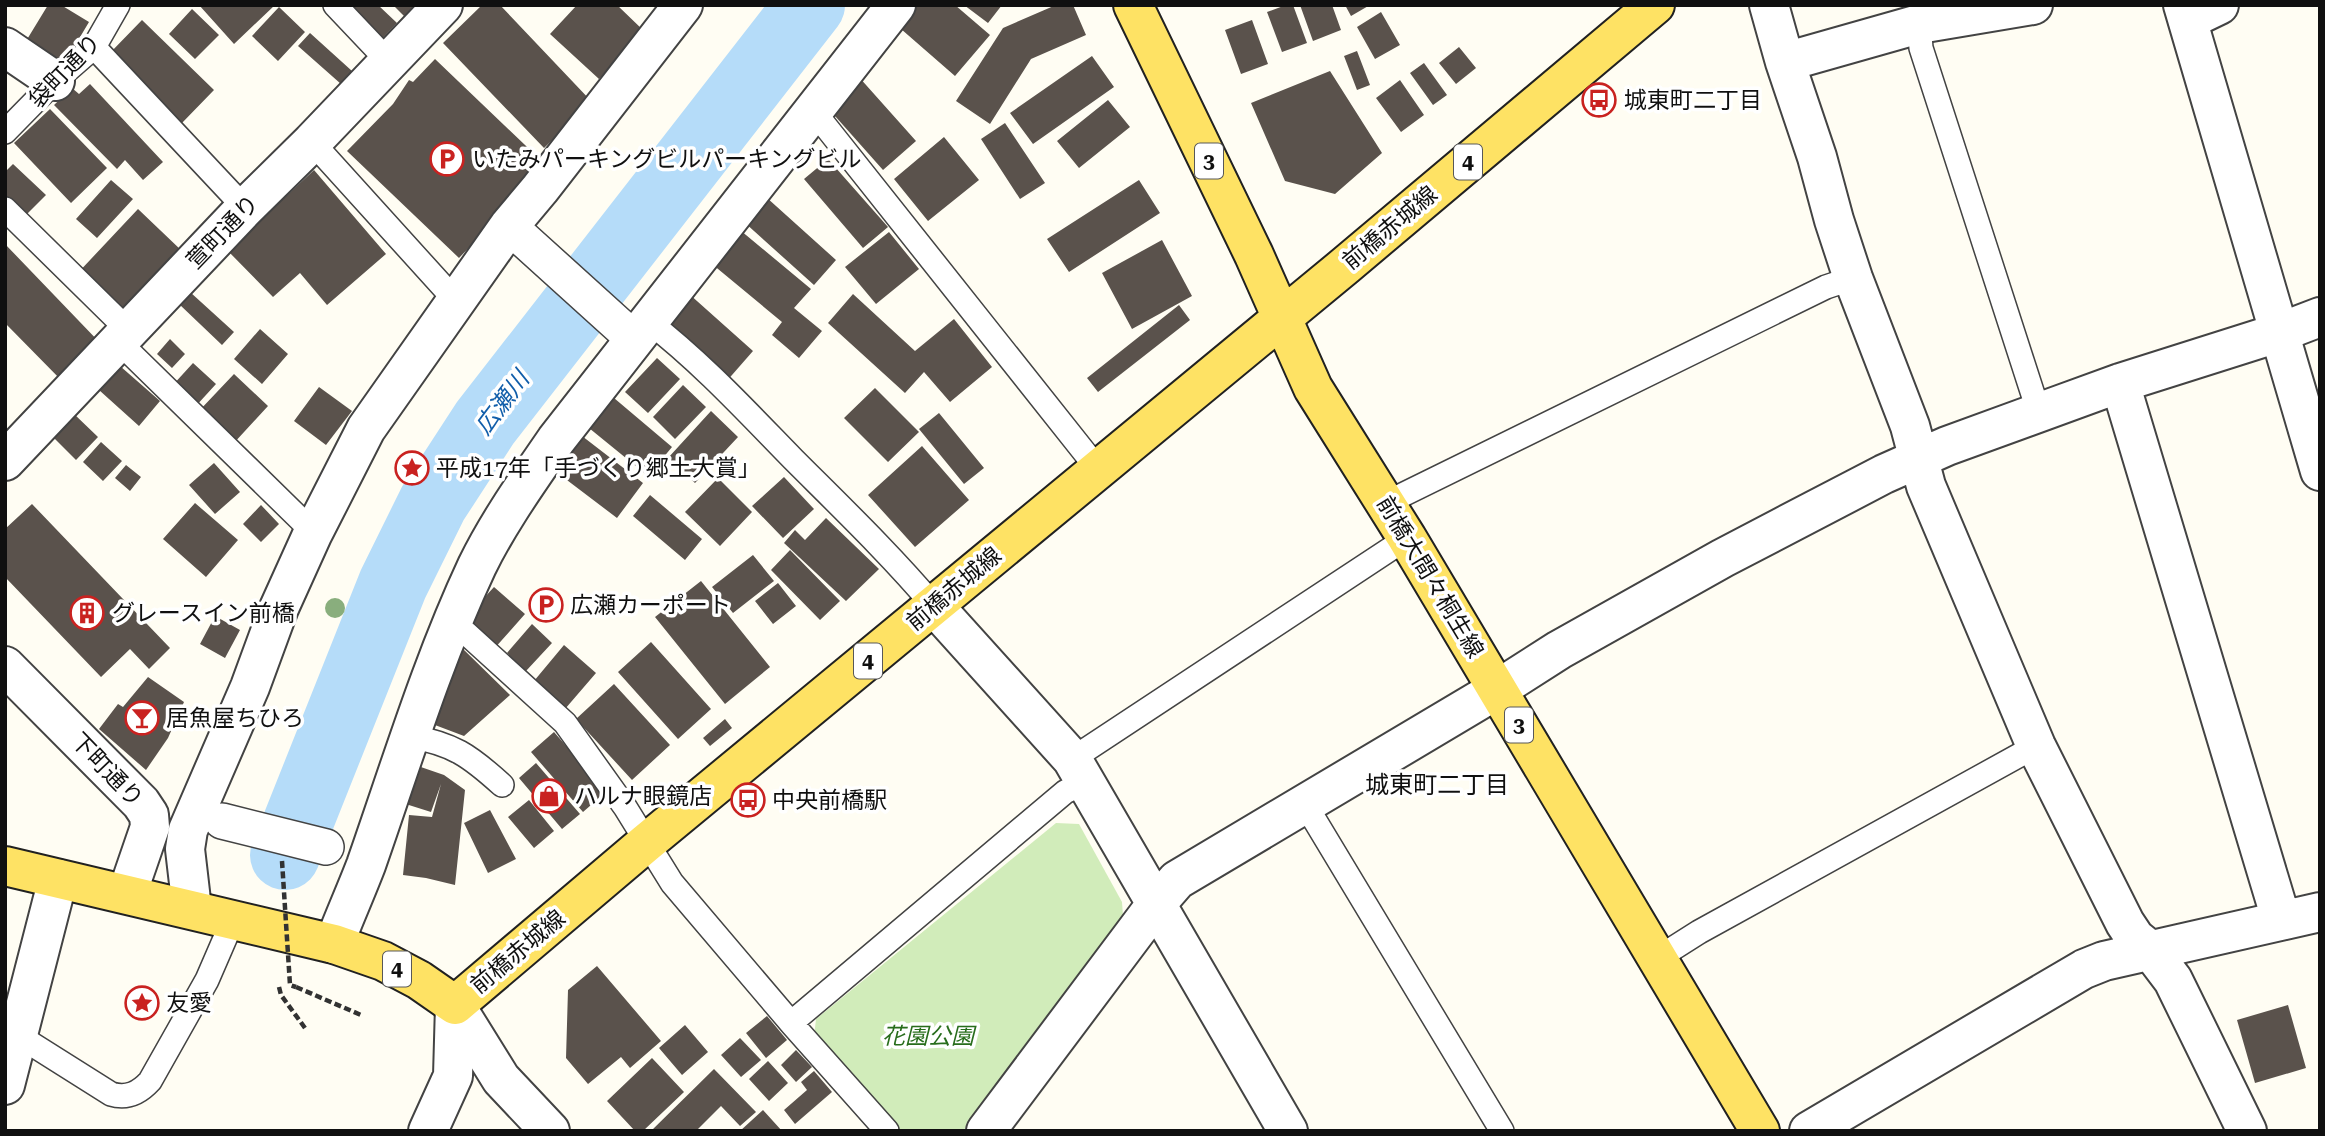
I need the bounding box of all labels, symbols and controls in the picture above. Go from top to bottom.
street label: 袋町通り [23,29,107,113]
bus stop icon: 城東町二丁目 [1580,81,1618,119]
place label: 城東町二丁目 [1624,87,1762,114]
parking icon: いたみパーキングビルパーキングビル [428,140,466,178]
road number: 3 [1195,144,1223,178]
road number: 4 [1454,144,1482,180]
place label: いたみパーキングビルパーキングビル [472,146,862,173]
street label: 前橋赤城線 [1337,181,1443,275]
street label: 萱町通り [181,190,265,274]
water label: 広瀬川 [469,363,537,440]
place icon: 平成17年「手づくり郷土大賞」 [393,449,431,487]
place label: 平成17年「手づくり郷土大賞」 [436,455,761,482]
street label: 前橋大間々桐生線 [1371,491,1489,663]
street label: 前橋赤城線 [901,542,1007,636]
parking icon: 広瀬カーポート [527,586,565,624]
place label: 広瀬カーポート [570,592,731,619]
building icon: グレースイン前橋 [68,594,106,632]
place label: グレースイン前橋 [112,600,295,627]
road number: 4 [854,644,882,678]
bar icon: 居魚屋ちひろ [123,699,161,737]
place label: 居魚屋ちひろ [166,705,304,732]
road number: 3 [1505,708,1533,742]
street label: 下町通り [65,728,149,812]
district label: 城東町二丁目 [1365,771,1509,799]
shop icon: ハルナ眼鏡店 [530,777,568,815]
bus stop icon: 中央前橋駅 [729,781,767,819]
place label: ハルナ眼鏡店 [574,783,712,810]
place label: 中央前橋駅 [772,787,887,814]
street label: 前橋赤城線 [465,905,571,999]
road number: 4 [383,951,411,986]
place icon: 友愛 [123,984,161,1022]
place label: 友愛 [166,990,212,1017]
park label: 花園公園 [882,1023,977,1050]

